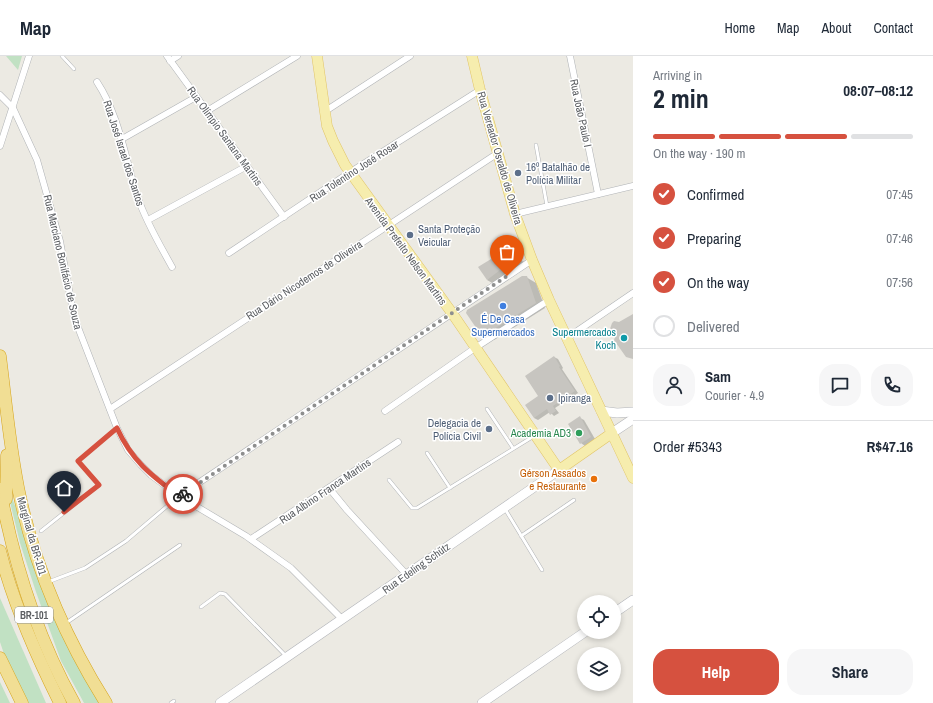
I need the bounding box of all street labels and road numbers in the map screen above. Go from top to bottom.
street label: Rua João Paulo I [567,78,595,148]
street label: Rua Olímpio Santana Martins [184,84,266,189]
street label: Rua Vereador Osvaldo de Oliveira [474,90,526,226]
street label: Rua José Israel dos Santos [100,98,148,208]
street label: Rua Tolentino José Rosar [307,137,401,205]
street label: Rua Marciano Bonifácio de Souza [41,193,85,331]
street label: Avenida Prefeito Nelson Martins [361,193,450,308]
street label: Rua Dário Nicodemos de Oliveira [243,237,365,323]
street label: Rua Albino Franca Martins [277,455,374,527]
street label: Marginal da BR-101 [14,495,50,577]
street label: Rua Edeling Schütz [379,539,453,597]
road number: BR-101 [15,607,53,623]

